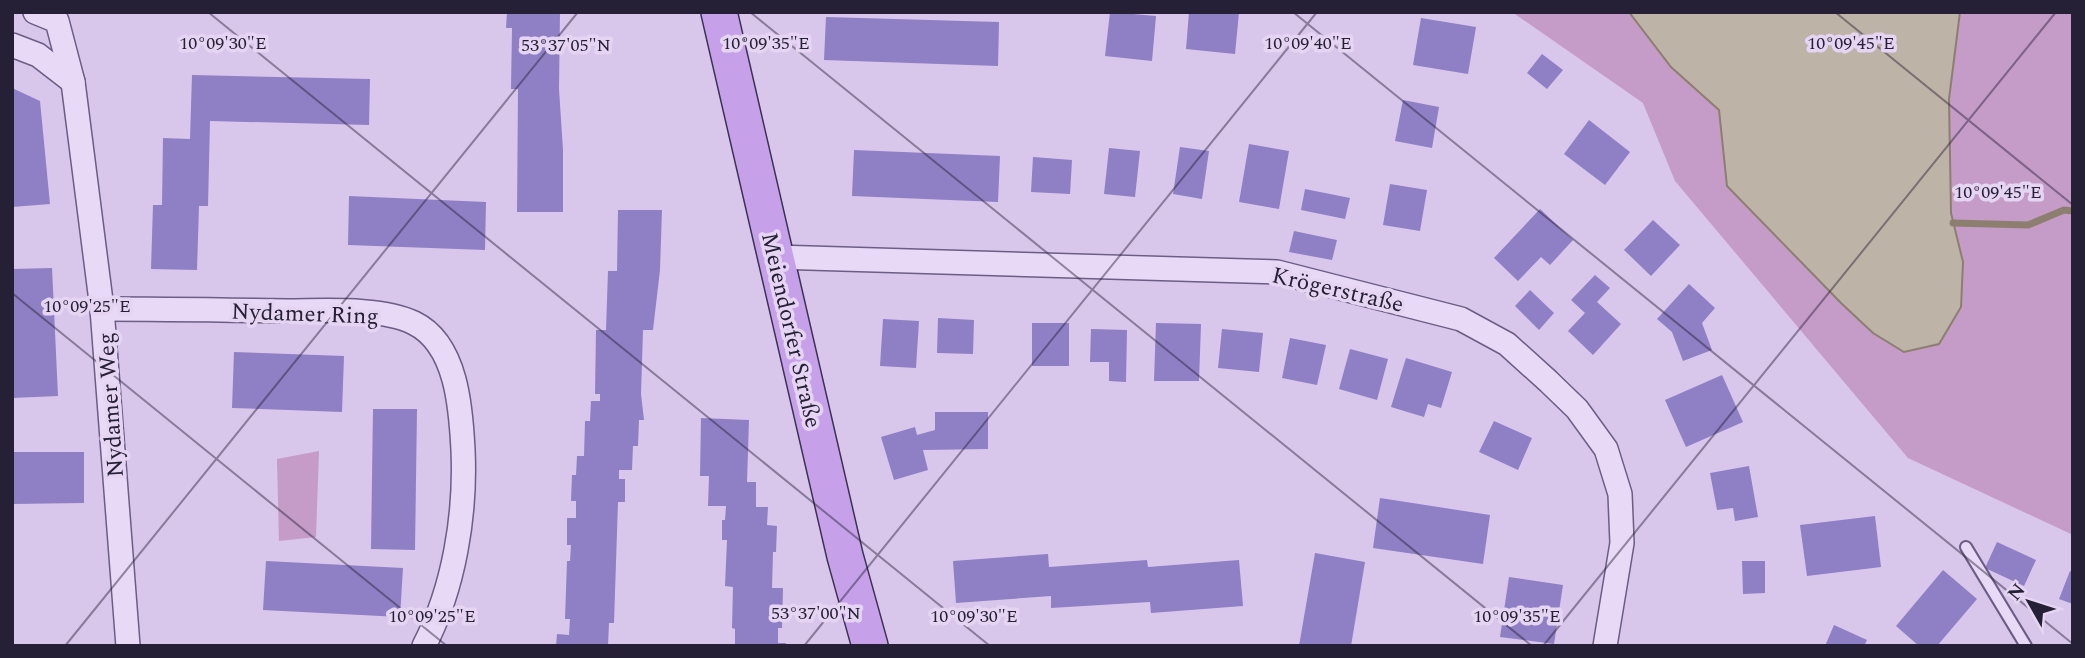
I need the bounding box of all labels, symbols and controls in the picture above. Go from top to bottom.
text: 10°09'30"E [179,30,267,57]
text: 10°09'35"E [722,30,810,57]
text: 10°09'40"E [1264,30,1352,57]
text: 10°09'45"E [1807,30,1895,57]
text: 53°37'05"N [521,32,611,59]
text: 10°09'45"E [1954,179,2042,206]
street label: Meiendorfer Straße [751,229,830,432]
street label: Krögerstraße [1268,258,1407,323]
text: 10°09'25"E [43,293,131,320]
street label: Nydamer Ring [231,294,379,335]
street label: Nydamer Weg [89,331,134,478]
north arrow [1994,567,2064,637]
text: N [2001,577,2033,607]
text: 53°37'00"N [771,600,861,627]
text: 10°09'25"E [388,603,476,630]
text: 10°09'30"E [930,603,1018,630]
text: 10°09'35"E [1473,603,1561,630]

